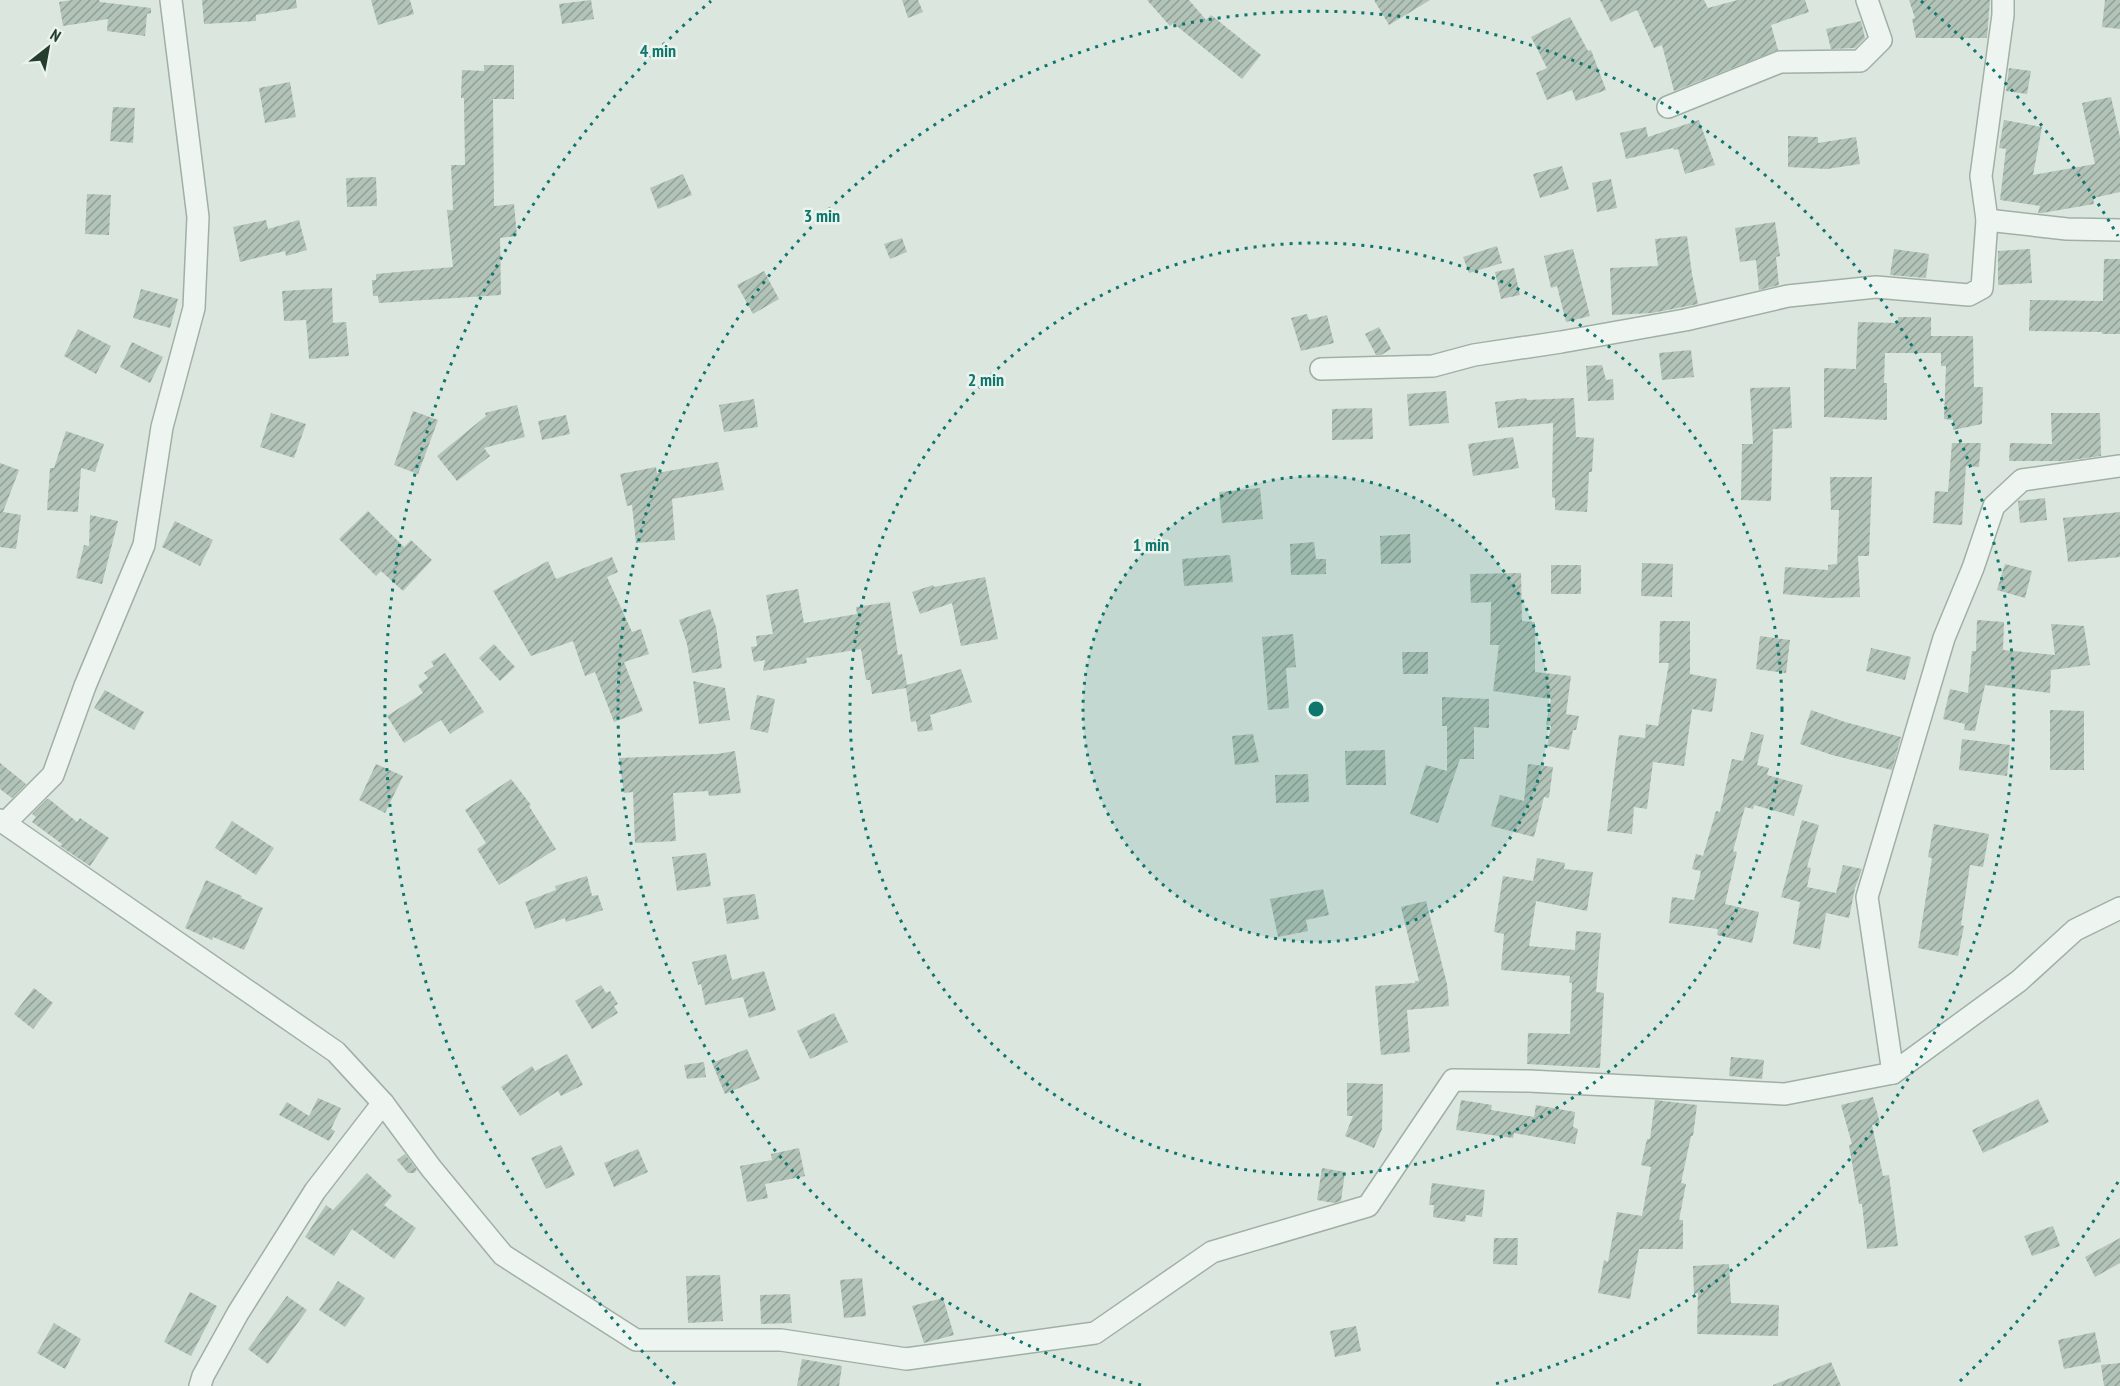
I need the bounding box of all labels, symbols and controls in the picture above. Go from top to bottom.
north arrow [18,18,78,78]
text: N [47,24,65,46]
text: 4 min [640,39,676,62]
text: 3 min [804,204,840,227]
text: 2 min [968,368,1004,391]
text: 1 min [1133,533,1169,556]
centre of rings [1306,699,1326,719]

